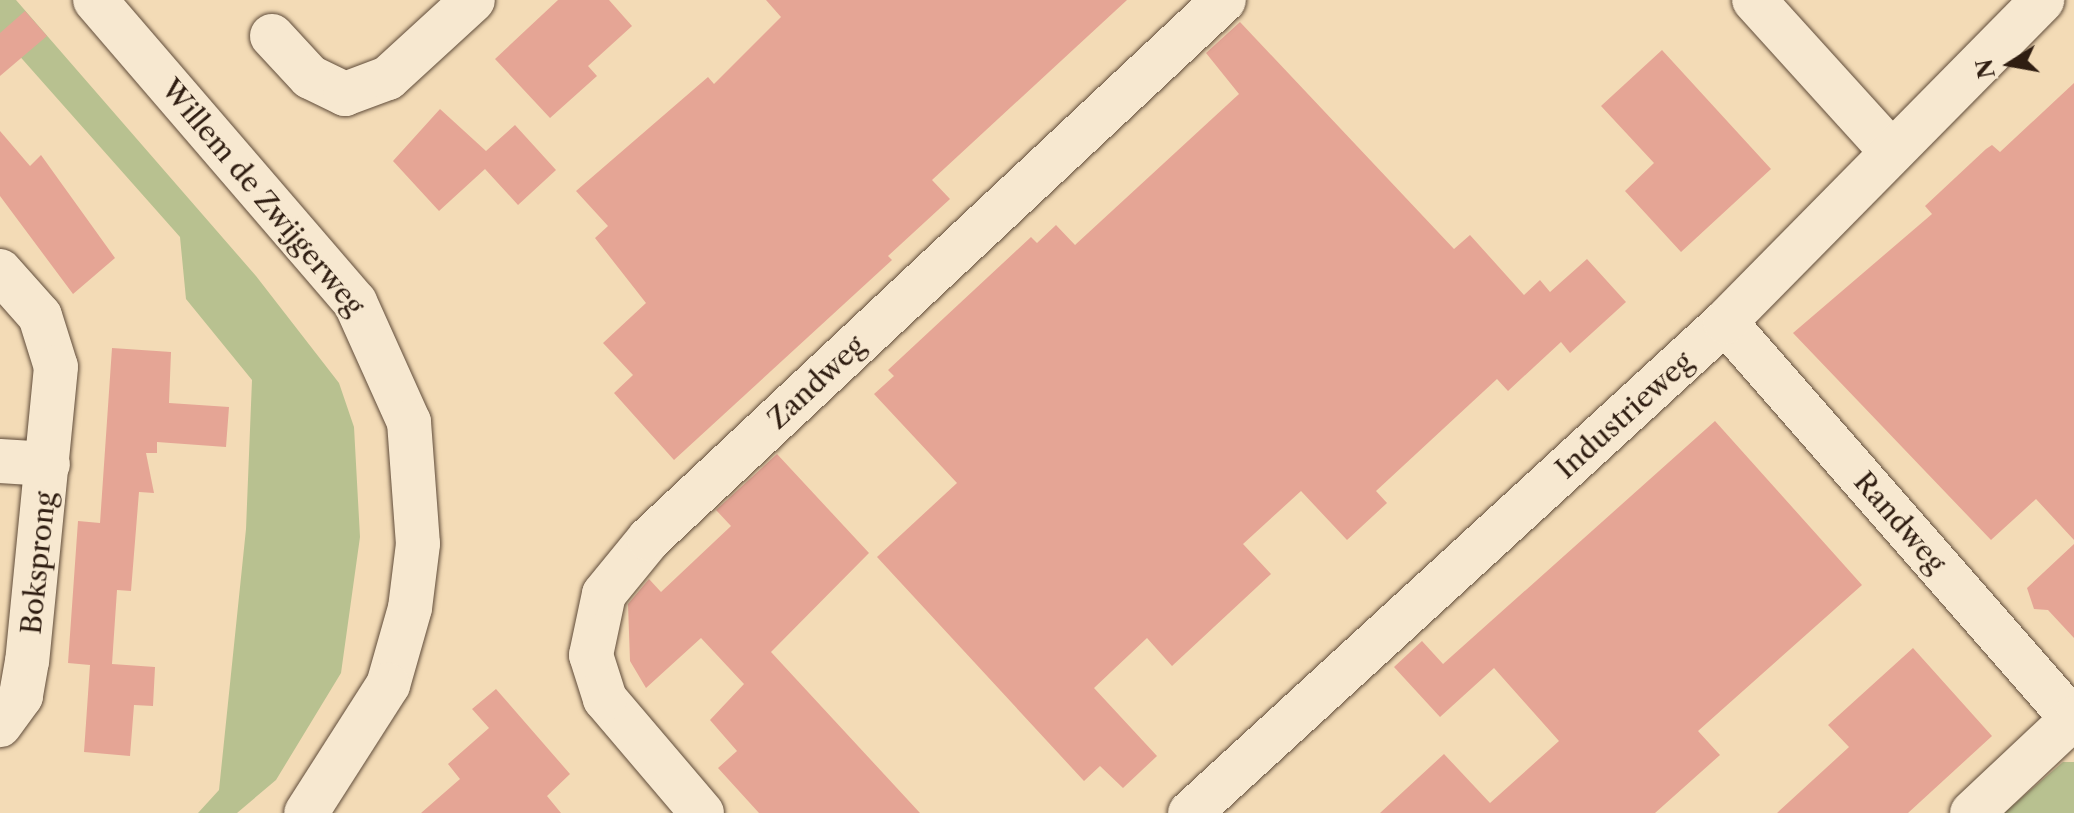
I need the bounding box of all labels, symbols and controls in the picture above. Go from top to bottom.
north arrow [1970,24,2050,104]
text: N [1971,57,2001,81]
street label: Willem de Zwijgerweg [154,72,372,322]
street label: Zandweg [760,328,872,436]
street label: Industrieweg [1549,345,1699,485]
street label: Randweg [1847,465,1953,579]
street label: Boksprong [14,490,62,636]

